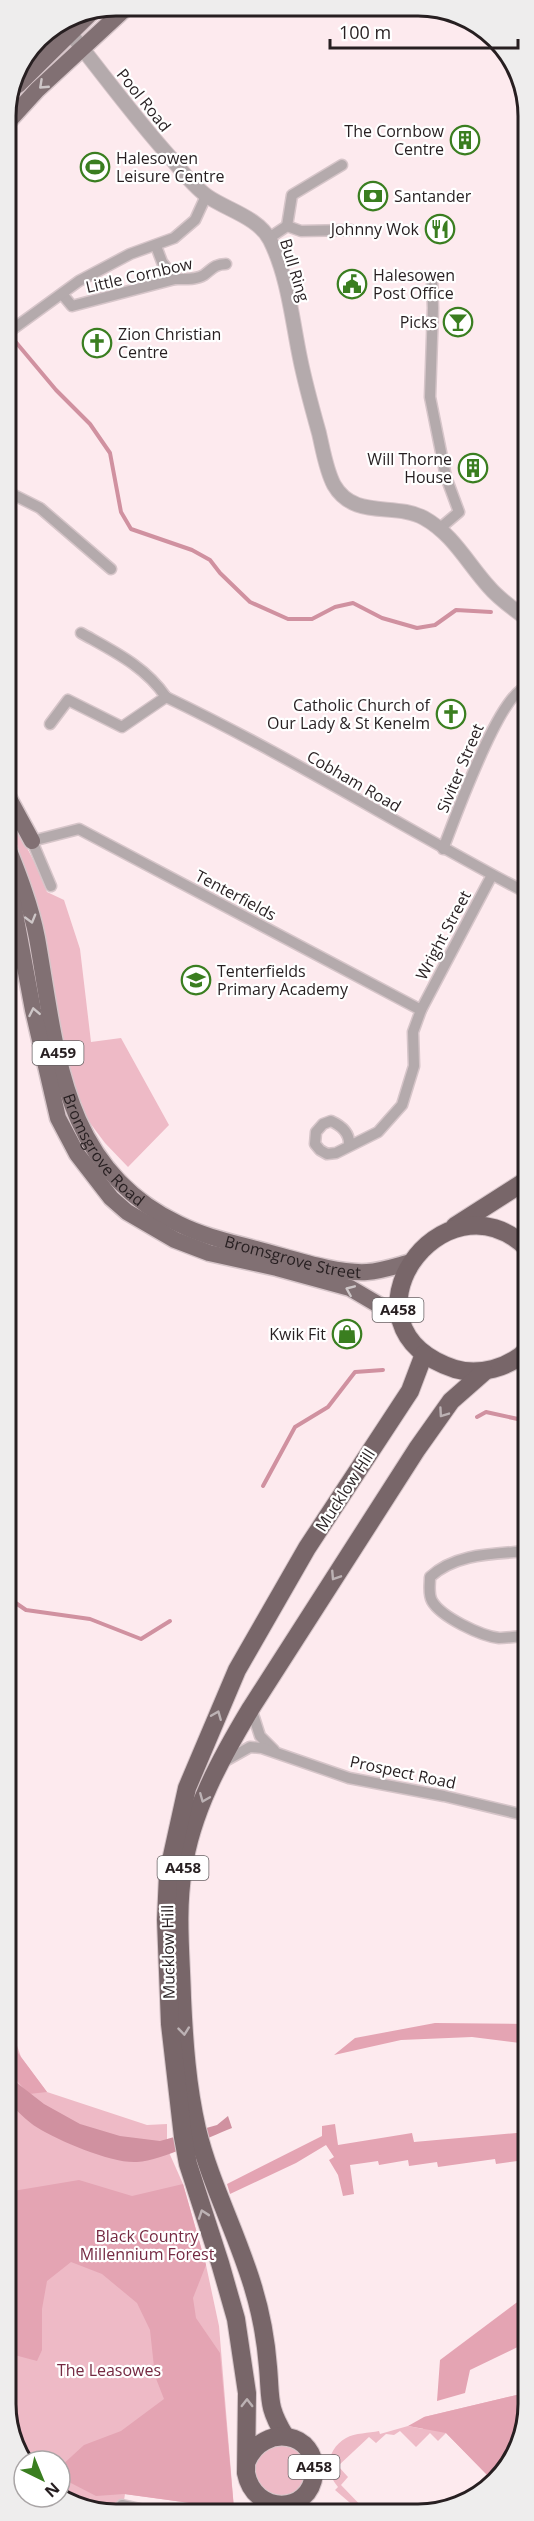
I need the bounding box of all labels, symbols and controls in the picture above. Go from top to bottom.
scale bar [330,12,518,50]
text: 100 m [339,20,391,44]
street label: Pool Road [112,64,176,136]
one-way arrow [39,78,50,89]
place label: The Cornbow Centre [344,120,445,160]
building icon: The Cornbow Centre [449,124,481,156]
place label: Halesowen Leisure Centre [116,147,225,187]
sports icon: Halesowen Leisure Centre [79,151,111,183]
bank icon: Santander [357,180,389,212]
place label: Santander [394,185,472,207]
restaurant icon: Johnny Wok [424,213,456,245]
place label: Johnny Wok [329,218,420,240]
street label: Bull Ring [275,236,315,304]
street label: Little Cornbow [83,252,195,298]
place label: Halesowen Post Office [373,264,455,304]
public building icon: Halesowen Post Office [336,268,368,300]
bar icon: Picks [442,306,474,338]
place label: Picks [400,311,437,333]
place label: Zion Christian Centre [118,323,221,363]
church icon: Zion Christian Centre [81,327,113,359]
place label: Will Thorne House [367,448,452,488]
building icon: Will Thorne House [457,452,489,484]
place label: Catholic Church of Our Lady & St Kenelm [267,694,432,734]
church icon: Catholic Church of Our Lady & St Kenelm [435,698,467,730]
street label: Siviter Street [431,720,489,816]
street label: Cobham Road [303,745,405,817]
street label: Tenterfields [192,864,280,926]
street label: Wright Street [410,886,476,984]
one-way arrow [24,914,37,924]
place label: Tenterfields Primary Academy [217,960,349,1000]
school or university icon: Tenterfields Primary Academy [180,964,212,996]
one-way arrow [28,1007,41,1017]
road number: A459 [32,1041,84,1065]
street label: Bromsgrove Road [58,1090,149,1211]
street label: Bromsgrove Street [222,1230,362,1283]
one-way arrow [345,1285,356,1297]
road number: A458 [372,1298,424,1322]
shop icon: Kwik Fit [331,1318,363,1350]
place label: Kwik Fit [269,1323,326,1345]
one-way arrow [439,1407,450,1418]
street label: Mucklow Hill [310,1444,380,1536]
one-way arrow [331,1569,342,1580]
one-way arrow [209,1711,222,1721]
street label: Prospect Road [348,1750,458,1794]
one-way arrow [199,1791,211,1802]
road number: A458 [158,1856,208,1880]
street label: Mucklow Hill [156,1905,180,1999]
one-way arrow [177,2027,190,2036]
one-way arrow [198,2209,211,2220]
park label: Black Country Millennium Forest [80,2225,215,2265]
park label: The Leasowes [57,2359,161,2381]
one-way arrow [241,2398,253,2407]
north arrow [12,2449,72,2509]
road number: A458 [288,2455,340,2479]
text: N [40,2477,64,2502]

